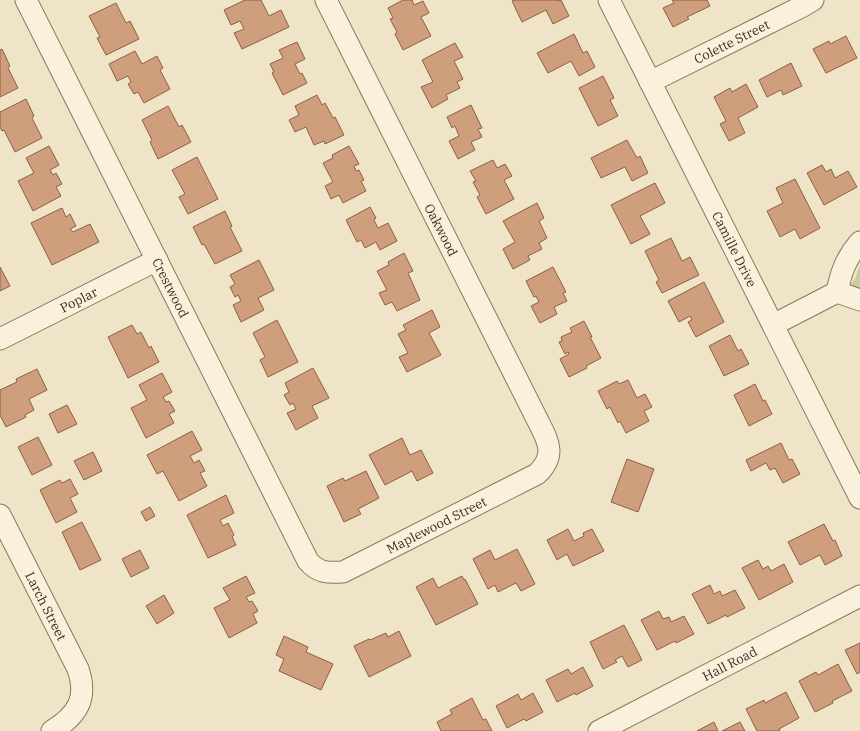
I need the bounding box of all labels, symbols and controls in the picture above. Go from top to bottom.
street label: Colette Street [691,15,772,67]
street label: Oakwood [421,201,462,259]
street label: Camille Drive [708,208,761,290]
street label: Crestwood [148,255,193,321]
street label: Poplar [57,283,100,316]
street label: Maplewood Street [384,492,490,557]
street label: Larch Street [22,569,71,644]
street label: Hall Road [699,642,760,685]

